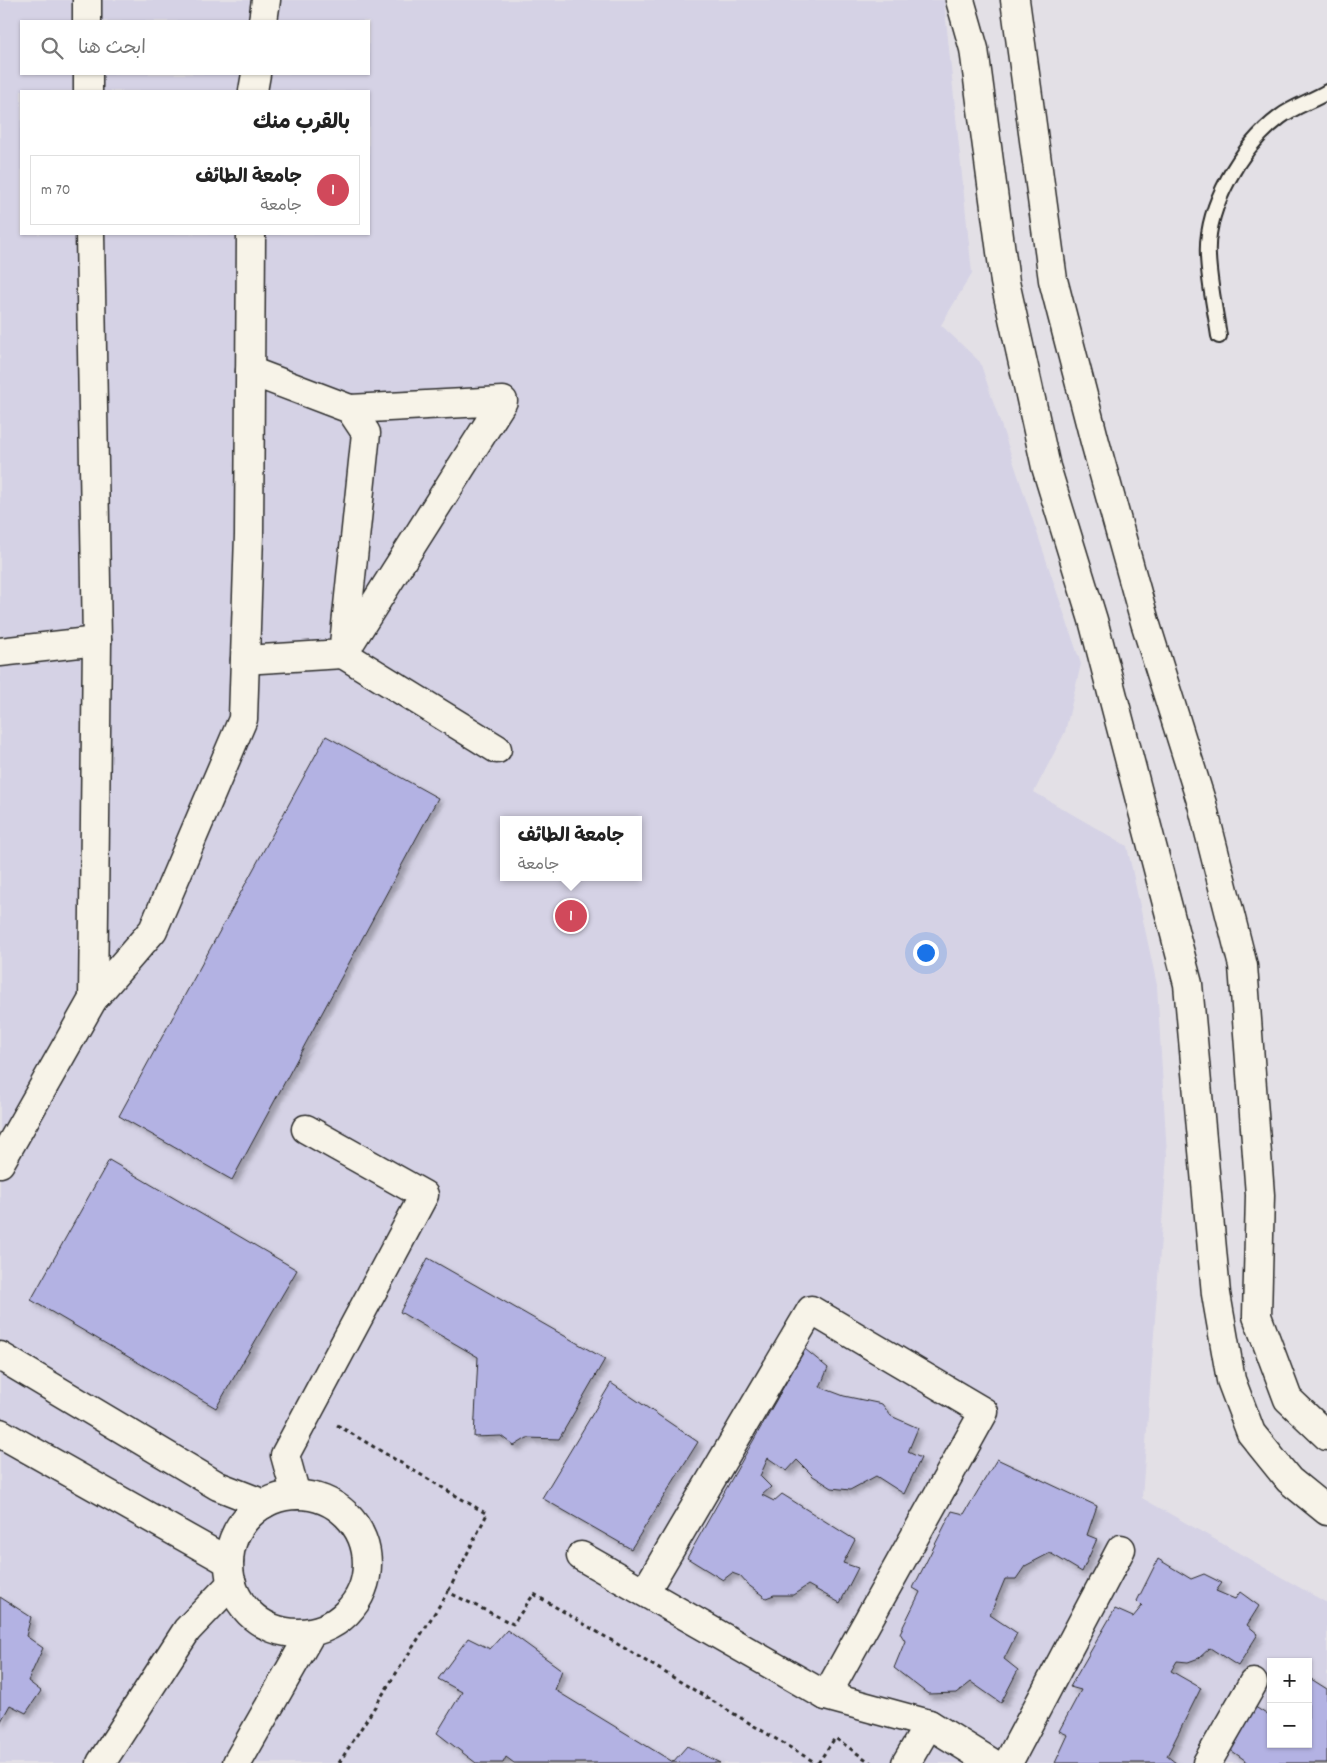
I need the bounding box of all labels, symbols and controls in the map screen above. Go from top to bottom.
search box [20,20,370,75]
icon: search [38,34,66,62]
text: ابحث هنا [78,36,146,63]
text: بالقرب منك [253,109,350,139]
text: جامعة الطائف [196,165,302,192]
text: 70 m [41,179,71,202]
text: 1 [331,179,335,202]
text: جامعة [260,195,302,218]
popup [500,816,642,881]
text: جامعة الطائف [518,824,624,851]
text: جامعة [518,854,559,877]
pin: 1 [555,897,587,935]
your location [913,940,939,966]
map controls [1267,1658,1312,1748]
button: + [1267,1658,1312,1703]
button: − [1267,1703,1312,1748]

